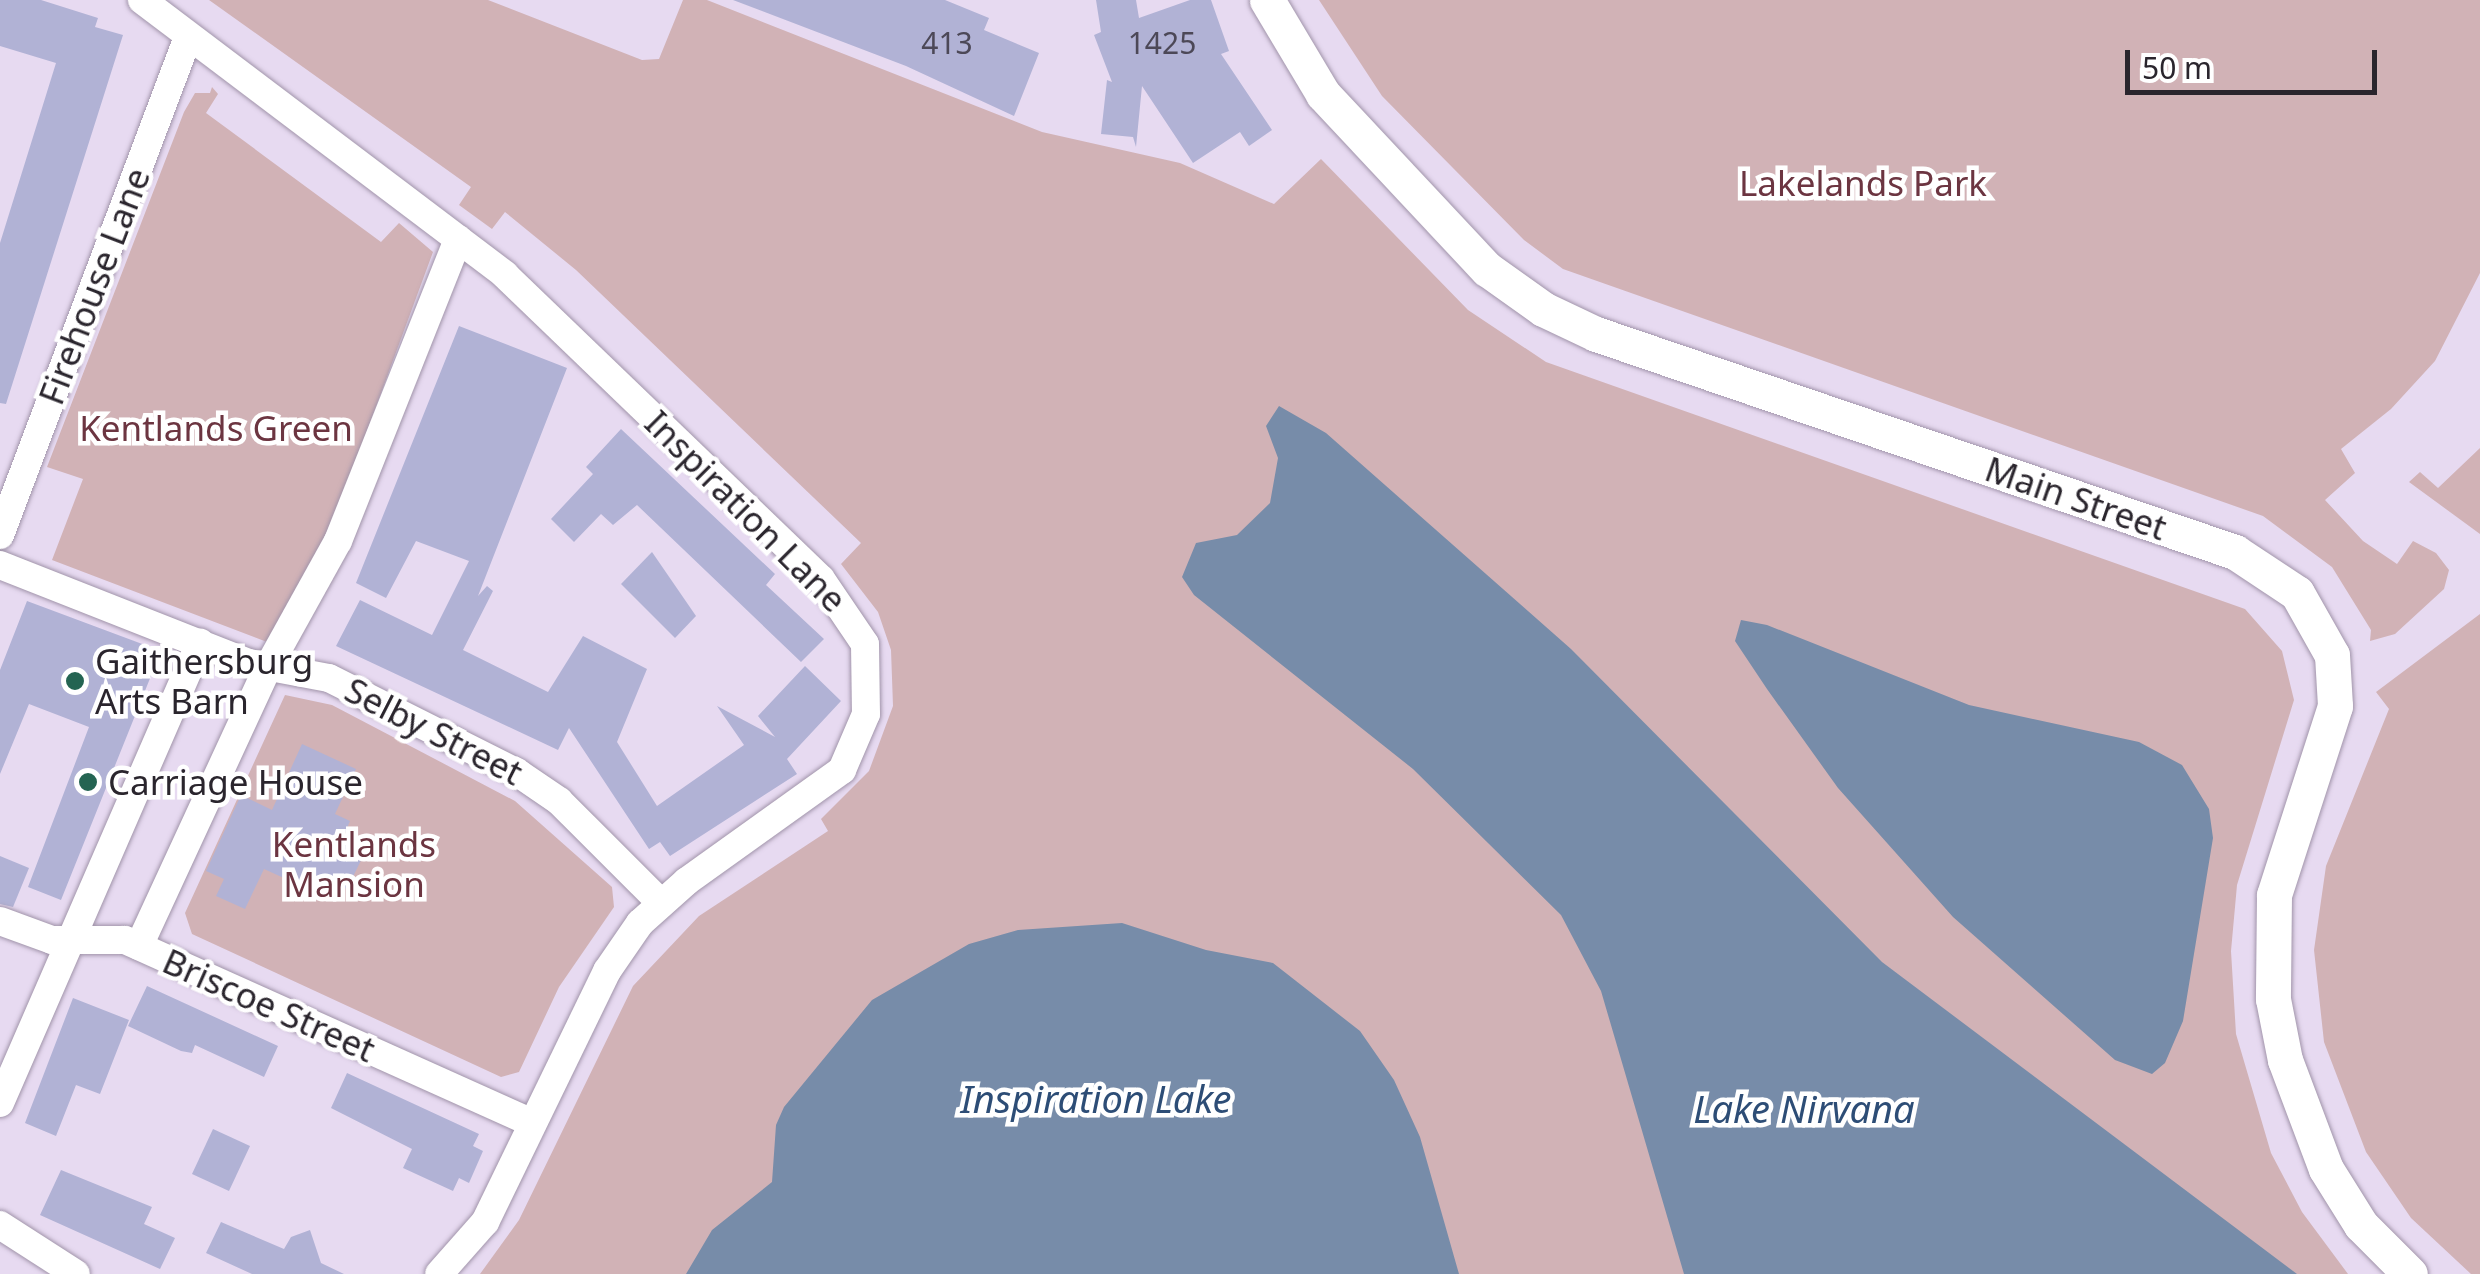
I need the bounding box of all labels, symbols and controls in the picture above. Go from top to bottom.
house number: 413 [921,25,973,61]
house number: 1425 [1128,25,1196,61]
scale bar [2130,30,2382,92]
text: 50 m [2142,47,2212,88]
street label: Firehouse Lane [30,162,158,410]
park label: Lakelands Park [1739,162,1987,204]
street label: Inspiration Lane [637,402,855,620]
park label: Kentlands Green [79,407,353,449]
street label: Main Street [1980,447,2172,549]
place label: Gaithersburg Arts Barn [95,640,313,722]
street label: Selby Street [338,668,530,794]
marker: Gaithersburg Arts Barn [64,670,86,692]
place label: Carriage House [108,761,363,803]
marker: Carriage House [77,771,99,793]
park label: Kentlands Mansion [272,823,436,905]
street label: Briscoe Street [157,940,381,1070]
water label: Inspiration Lake [961,1076,1231,1122]
water label: Lake Nirvana [1693,1086,1915,1132]

